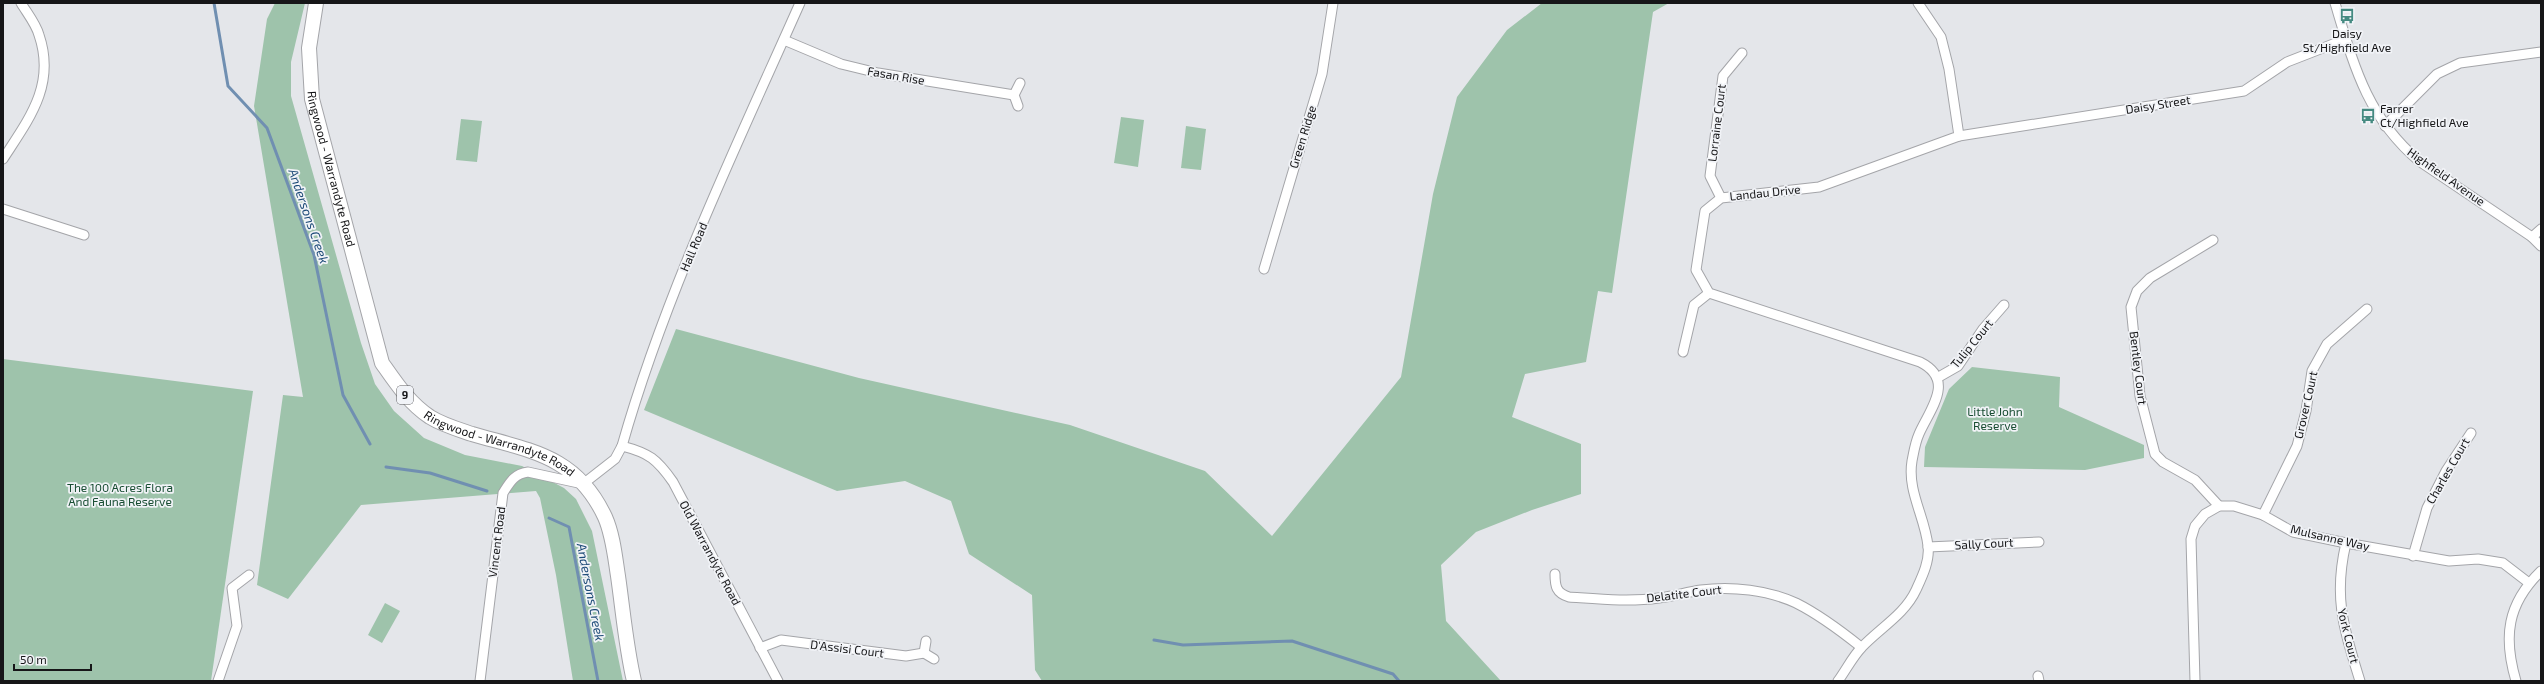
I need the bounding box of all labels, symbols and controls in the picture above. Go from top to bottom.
bus stop icon: Daisy St/Highfield Ave [2338,7,2356,25]
place label: Daisy St/Highfield Ave [2303,26,2391,54]
street label: Fasan Rise [866,63,926,87]
street label: Lorraine Court [1704,83,1728,163]
street label: Ringwood - Warrandyte Road [306,91,359,248]
street label: Daisy Street [2124,92,2192,116]
place label: Farrer Ct/Highfield Ave [2380,101,2469,129]
street label: Green Ridge [1286,104,1318,170]
bus stop icon: Farrer Ct/Highfield Ave [2359,107,2377,125]
street label: Highfield Avenue [2405,144,2488,208]
water label: Andersons Creek [285,166,333,266]
street label: Landau Drive [1729,181,1801,203]
street label: Hall Road [677,220,710,273]
street label: Tulip Court [1947,316,1995,371]
street label: Bentley Court [2128,330,2151,406]
street label: Grover Court [2290,369,2320,440]
road number: 9 [397,386,413,404]
park label: Little John Reserve [1967,404,2023,432]
street label: Ringwood - Warrandyte Road [422,407,578,478]
street label: Charles Court [2423,435,2472,506]
park label: The 100 Acres Flora And Fauna Reserve [67,480,173,508]
street label: Old Warrandyte Road [677,498,744,607]
street label: Vincent Road [485,506,507,578]
street label: Mulsanne Way [2289,521,2372,553]
street label: Sally Court [1954,534,2014,552]
water label: Andersons Creek [573,541,608,642]
street label: Delatite Court [1645,581,1723,605]
street label: York Court [2335,607,2363,665]
street label: D'Assisi Court [809,637,885,660]
scale bar [14,646,91,672]
text: 50 m [20,652,47,666]

